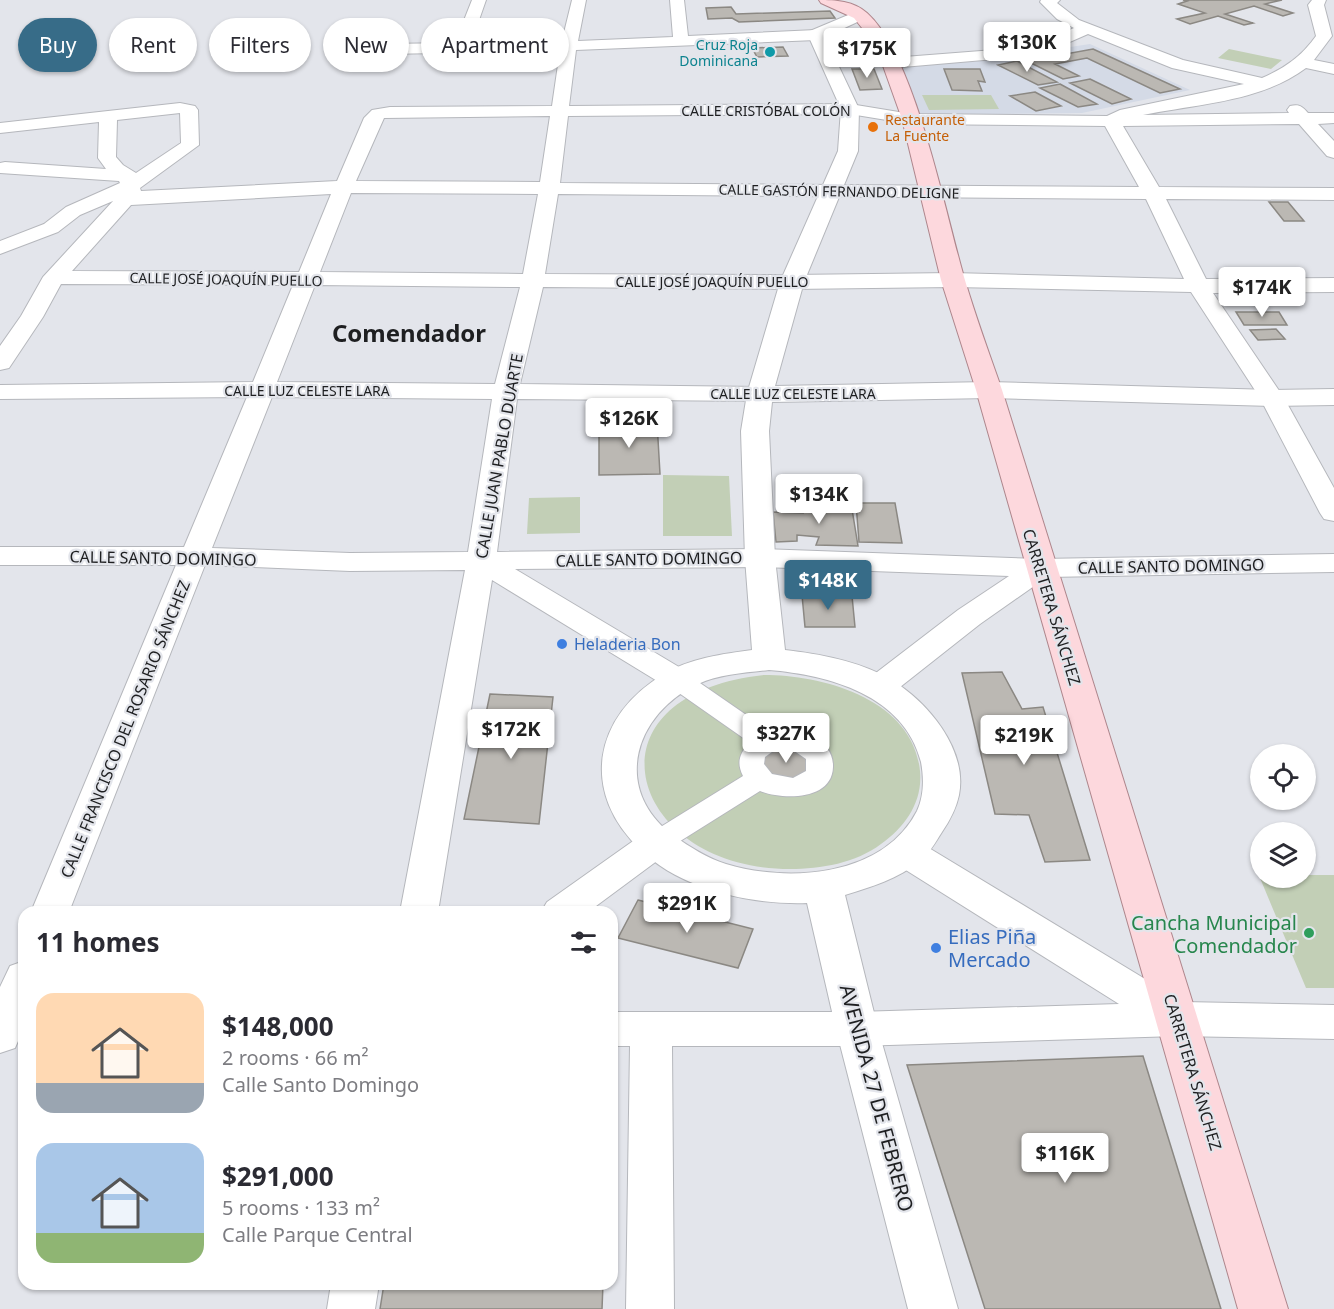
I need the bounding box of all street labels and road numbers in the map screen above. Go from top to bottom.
street label: CALLE CRISTÓBAL COLÓN [681,101,851,120]
street label: CALLE GASTÓN FERNANDO DELIGNE [718,179,960,203]
street label: CALLE JOSÉ JOAQUÍN PUELLO [129,268,323,290]
street label: CALLE JOSÉ JOAQUÍN PUELLO [616,272,809,291]
street label: CALLE JUAN PABLO DUARTE [470,352,528,560]
street label: CALLE LUZ CELESTE LARA [224,381,390,400]
street label: CALLE LUZ CELESTE LARA [710,384,876,403]
street label: CARRETERA SÁNCHEZ [1018,526,1086,688]
street label: CALLE SANTO DOMINGO [69,545,257,571]
street label: CALLE SANTO DOMINGO [555,546,743,572]
street label: CALLE SANTO DOMINGO [1077,553,1265,579]
street label: CALLE FRANCISCO DEL ROSARIO SÁNCHEZ [55,577,195,881]
street label: AVENIDA 27 DE FEBRERO [834,981,920,1215]
street label: CARRETERA SÁNCHEZ [1159,991,1227,1153]

